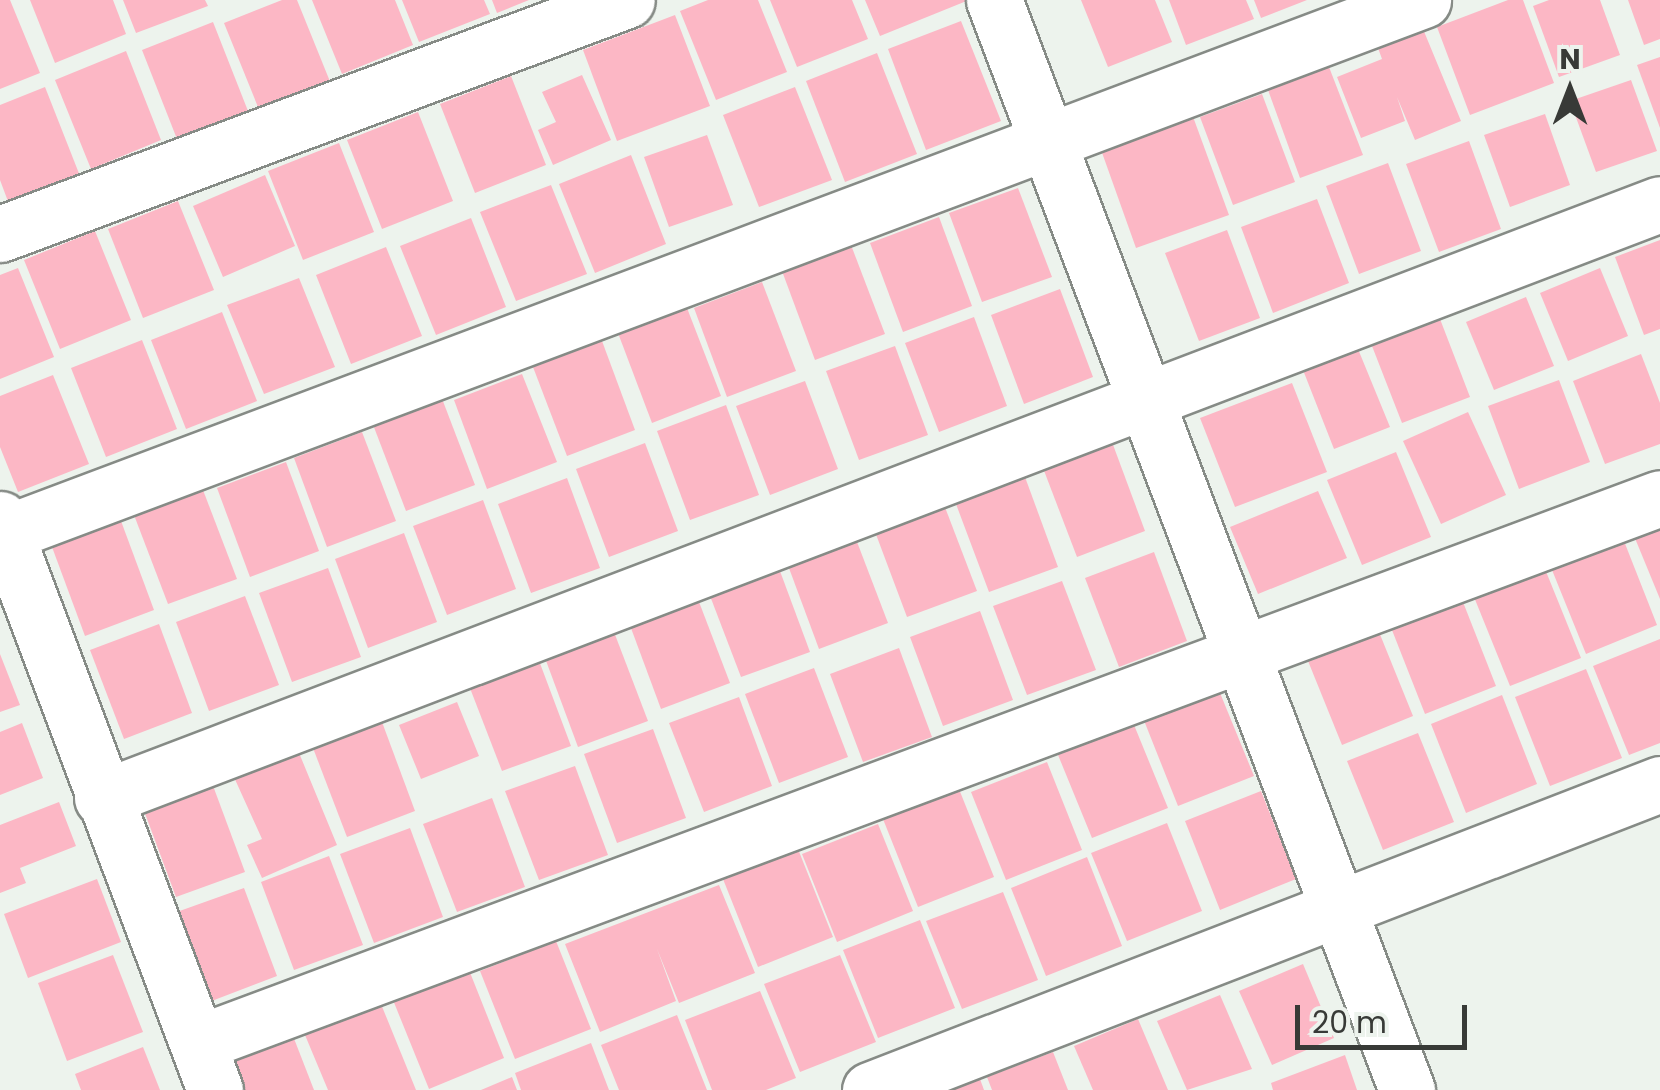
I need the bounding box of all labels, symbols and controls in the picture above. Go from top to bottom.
north arrow [1520,40,1620,140]
text: N [1559,40,1581,79]
scale bar [1300,985,1472,1047]
text: 20 m [1312,1001,1387,1044]

